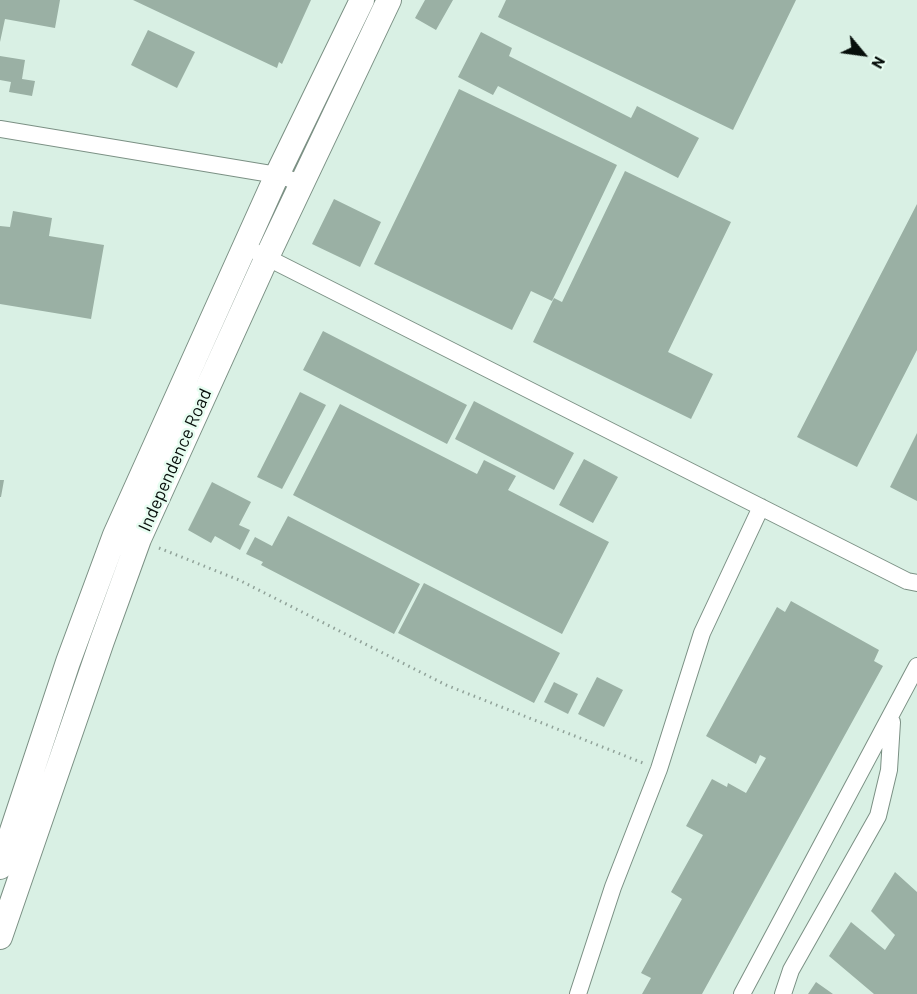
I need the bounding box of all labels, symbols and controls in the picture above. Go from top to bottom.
north arrow [833,24,893,84]
text: N [868,54,890,72]
street label: Independence Road [134,385,216,535]

